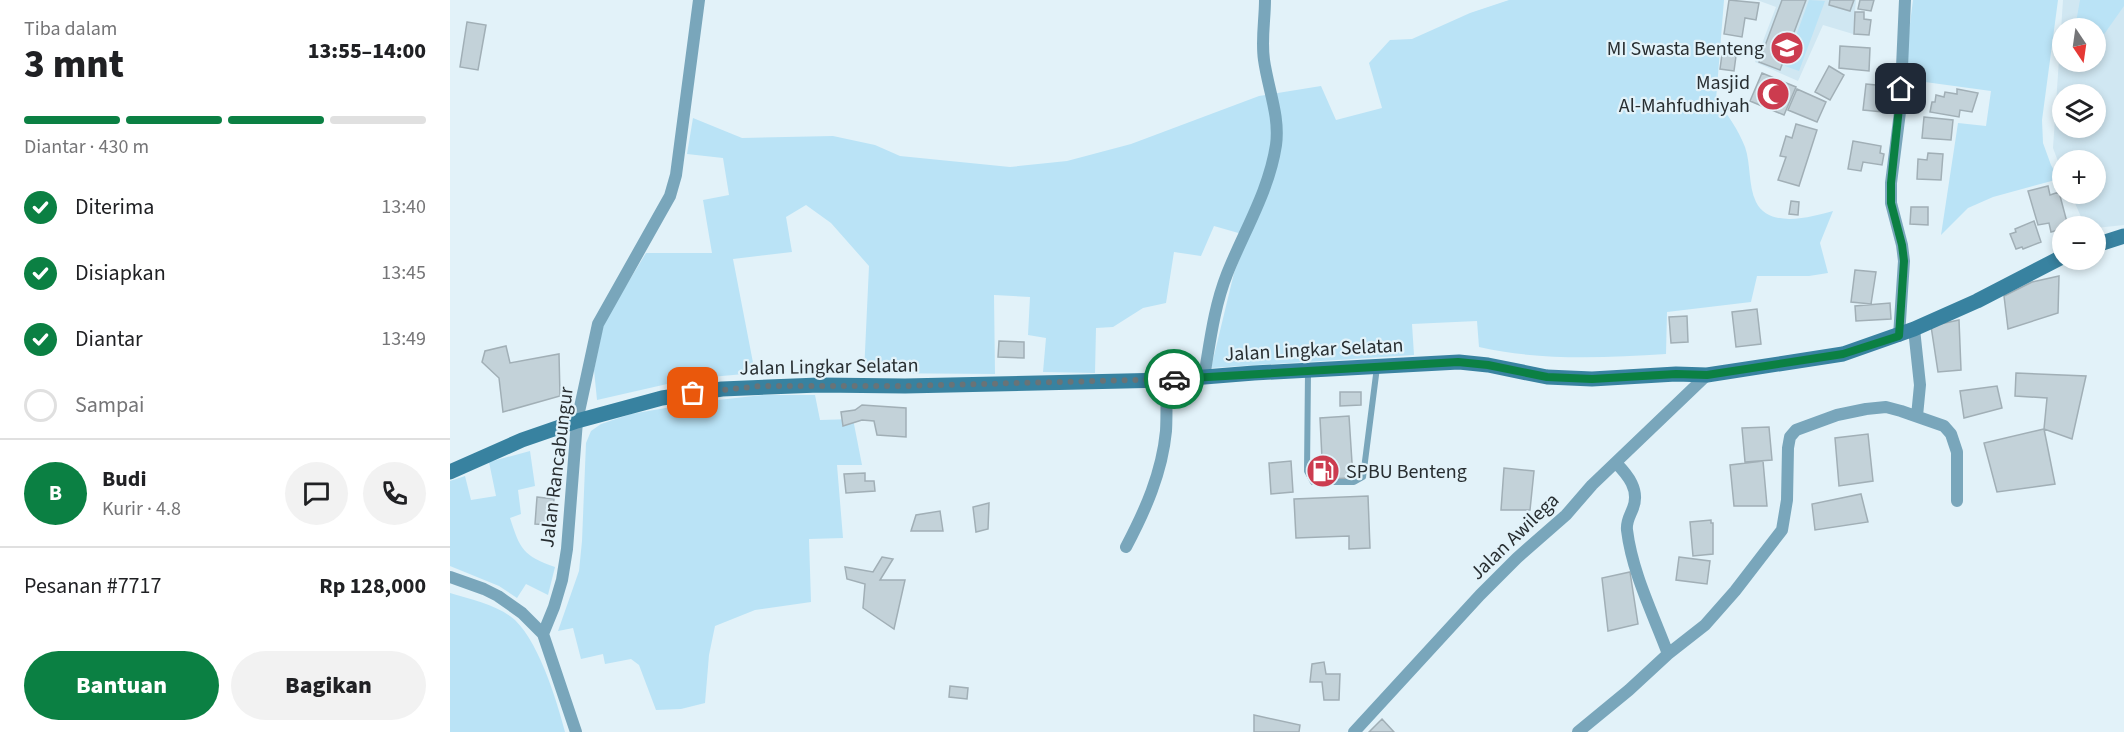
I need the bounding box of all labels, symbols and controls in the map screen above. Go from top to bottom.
text: Tiba dalam [24,15,117,43]
north arrow [2052,18,2106,72]
map controls [2052,18,2106,270]
school or university icon: MI Swasta Benteng [1769,30,1805,66]
text: 13:55–14:00 [308,35,426,67]
place label: MI Swasta Benteng [1607,35,1764,63]
text: 3 mnt [24,37,124,93]
pin [1875,63,1926,114]
place label: Masjid Al-Mahfudhiyah [1619,69,1750,120]
icon: home [1884,72,1917,105]
mosque icon: Masjid Al-Mahfudhiyah [1755,76,1791,112]
button: layers [2052,84,2106,138]
text: Diantar · 430 m [24,133,149,161]
button: + [2052,150,2106,204]
icon: check [24,191,57,224]
text: Diterima [75,191,154,223]
text: 13:40 [381,193,426,221]
button: − [2052,216,2106,270]
icon: check [24,257,57,290]
text: Disiapkan [75,257,166,289]
text: 13:45 [381,259,426,287]
icon: check [24,323,57,356]
text: Diantar [75,323,143,355]
text: 13:49 [381,325,426,353]
street label: Jalan Lingkar Selatan [1224,331,1404,369]
courier [1144,349,1204,409]
street label: Jalan Lingkar Selatan [739,351,919,383]
icon: car [1158,363,1191,396]
pin [667,367,718,418]
icon: bag [676,376,709,409]
street label: Jalan Rancabungur [533,385,581,549]
text: Sampai [75,389,144,421]
fuel station icon: SPBU Benteng [1305,453,1341,489]
place label: SPBU Benteng [1346,458,1467,486]
button: chat [285,462,348,525]
button: phone [363,462,426,525]
text: Budi [102,463,146,495]
text: B [49,477,62,509]
street label: Jalan Awilega [1464,487,1566,587]
text: Kurir · 4.8 [102,495,181,523]
text: Pesanan #7717 [24,570,161,602]
text: Rp 128,000 [319,570,426,602]
button: Bantuan [24,651,219,720]
button: Bagikan [231,651,426,720]

